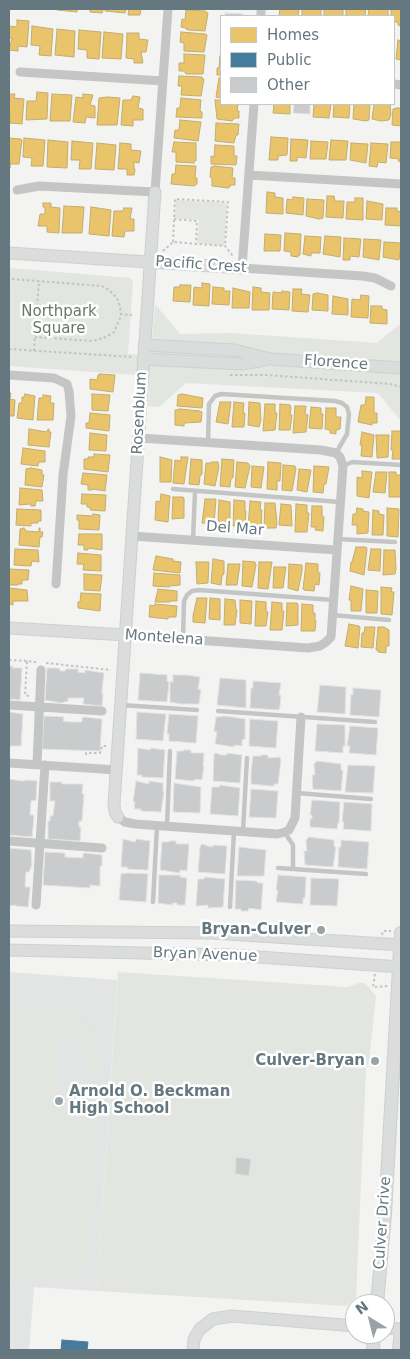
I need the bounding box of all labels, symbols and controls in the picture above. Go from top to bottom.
legend [220,15,395,105]
text: Homes [267,26,319,44]
text: Public [267,51,311,69]
text: Other [267,76,310,94]
street label: Pacific Crest [155,253,247,277]
park label: Northpark Square [21,303,97,338]
street label: Florence [303,352,369,374]
street label: Rosenblum [129,371,151,455]
street label: Del Mar [205,518,265,540]
street label: Montelena [124,626,204,650]
place label: Bryan-Culver [201,921,311,939]
marker: Bryan-Culver [315,924,327,936]
street label: Bryan Avenue [152,944,258,966]
place label: Culver-Bryan [255,1052,365,1070]
marker: Culver-Bryan [369,1055,381,1067]
place label: Arnold O. Beckman High School [69,1083,230,1118]
marker: Arnold O. Beckman High School [53,1095,65,1107]
street label: Culver Drive [371,1176,395,1270]
north arrow [345,1294,395,1344]
text: N [352,1298,371,1318]

